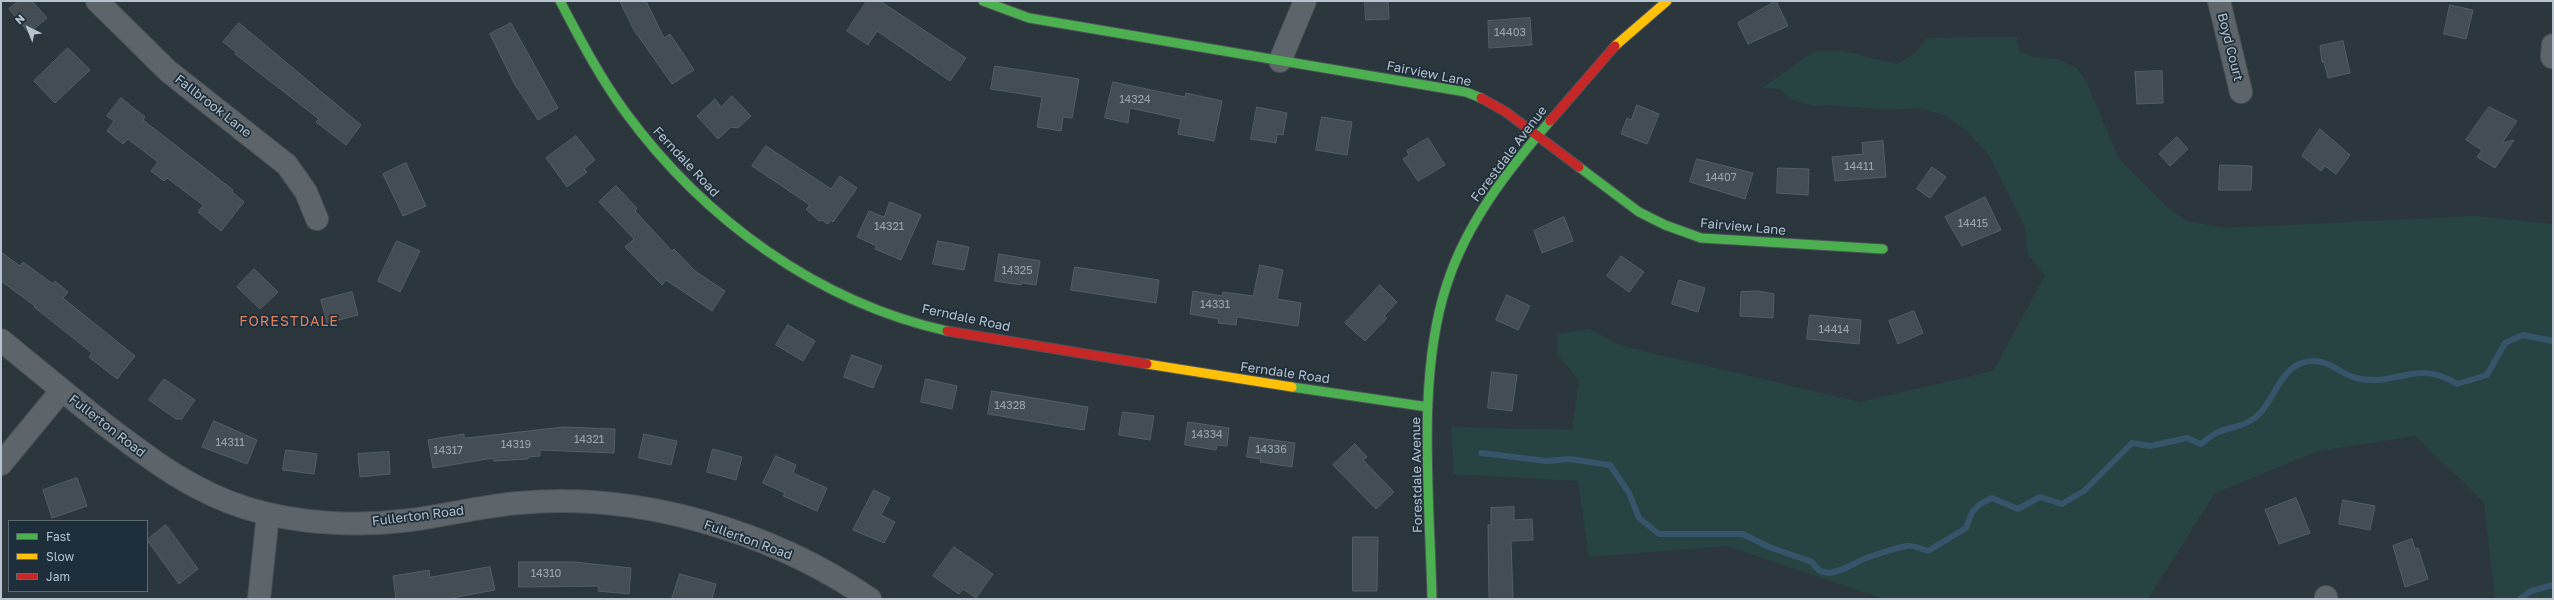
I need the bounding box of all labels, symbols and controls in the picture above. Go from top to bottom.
north arrow [8,8,48,48]
text: N [12,11,27,26]
street label: Boyd Court [2214,11,2246,83]
house number: 14403 [1494,26,1526,40]
street label: Fairview Lane [1385,58,1473,90]
street label: Fallbrook Lane [172,71,254,141]
house number: 14324 [1119,93,1151,107]
street label: Forestdale Avenue [1468,103,1550,205]
street label: Ferndale Road [650,124,722,200]
house number: 14411 [1844,160,1874,174]
house number: 14407 [1705,171,1737,185]
street label: Fairview Lane [1699,215,1787,239]
house number: 14415 [1958,217,1988,231]
house number: 14321 [874,220,904,234]
house number: 14325 [1001,264,1033,278]
house number: 14331 [1200,298,1230,312]
street label: Ferndale Road [920,301,1012,335]
district label: FORESTDALE [239,314,339,330]
house number: 14414 [1819,323,1849,337]
street label: Ferndale Road [1239,359,1331,387]
street label: Fullerton Road [66,391,148,461]
house number: 14328 [994,399,1026,413]
street label: Forestdale Avenue [1408,417,1426,533]
house number: 14334 [1191,428,1223,442]
house number: 14321 [574,433,604,447]
house number: 14311 [215,436,245,450]
house number: 14319 [501,438,531,452]
house number: 14336 [1255,443,1287,457]
house number: 14317 [433,444,463,458]
street label: Fullerton Road [371,503,465,529]
street label: Fullerton Road [702,517,794,563]
legend [8,520,148,592]
text: Fast [46,529,71,544]
text: Slow [46,549,74,564]
house number: 14310 [531,567,561,581]
text: Jam [46,569,70,584]

